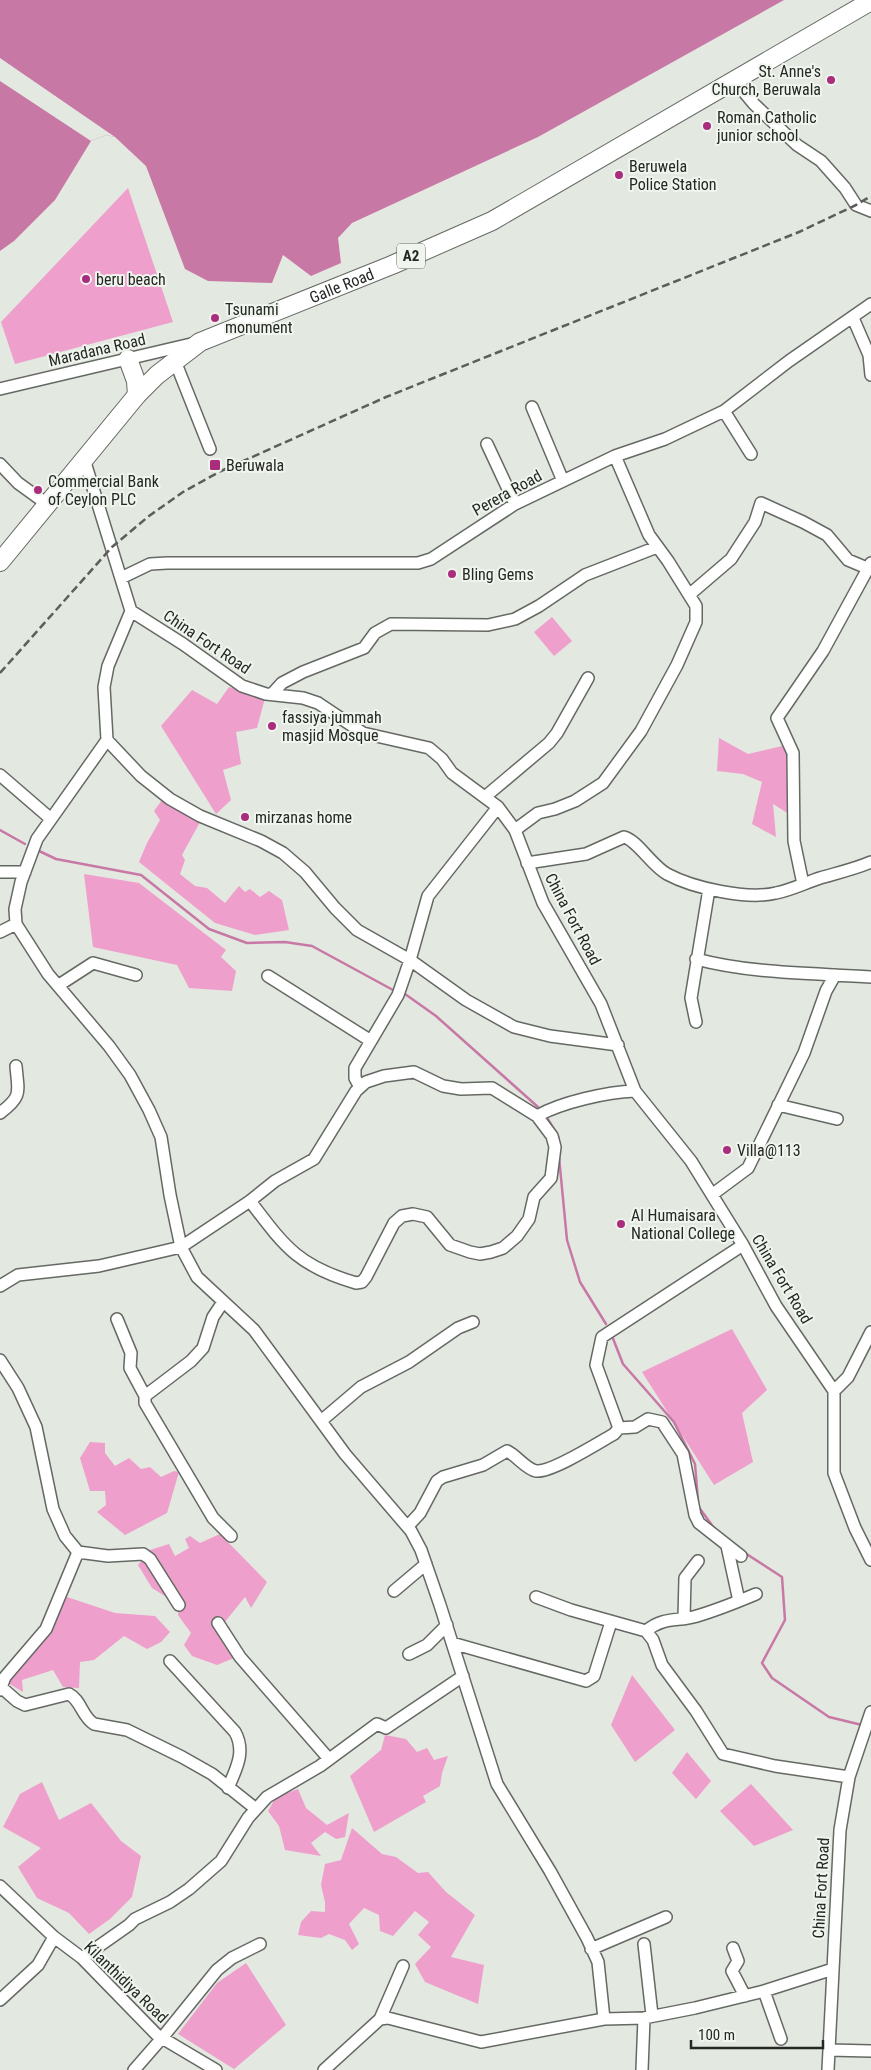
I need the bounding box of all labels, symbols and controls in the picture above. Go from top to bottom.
place label: St. Anne's Church, Beruwala [712,62,821,99]
marker: St. Anne's Church, Beruwala [825,74,837,86]
place label: Roman Catholic junior school [716,108,817,145]
marker: Roman Catholic junior school [701,120,713,132]
place label: Beruwela Police Station [629,157,717,194]
marker: Beruwela Police Station [613,169,625,181]
road number: A2 [397,244,425,268]
street label: Galle Road [307,264,377,307]
place label: beru beach [96,270,166,289]
marker: beru beach [80,273,92,285]
place label: Tsunami monument [225,300,293,337]
marker: Tsunami monument [209,312,221,324]
street label: Maradana Road [47,330,147,370]
place label: Beruwala [226,456,284,475]
marker: Beruwala [208,458,222,472]
street label: Perera Road [469,466,545,520]
place label: Commercial Bank of Ceylon PLC [48,472,160,509]
marker: Commercial Bank of Ceylon PLC [32,484,44,496]
place label: Bling Gems [462,565,534,584]
marker: Bling Gems [446,568,458,580]
street label: China Fort Road [160,606,254,678]
place label: fassiya jummah masjid Mosque [282,708,382,745]
marker: fassiya jummah masjid Mosque [266,720,278,732]
place label: mirzanas home [255,808,352,827]
marker: mirzanas home [239,811,251,823]
street label: China Fort Road [541,870,605,968]
place label: Villa@113 [737,1141,801,1160]
marker: Villa@113 [721,1144,733,1156]
place label: Al Humaisara National College [631,1206,735,1243]
marker: Al Humaisara National College [615,1218,627,1230]
street label: China Fort Road [748,1231,816,1327]
street label: China Fort Road [809,1837,833,1939]
street label: Kilanthidiya Road [80,1937,172,2027]
scale bar [691,2018,824,2050]
text: 100 m [698,2026,735,2044]

